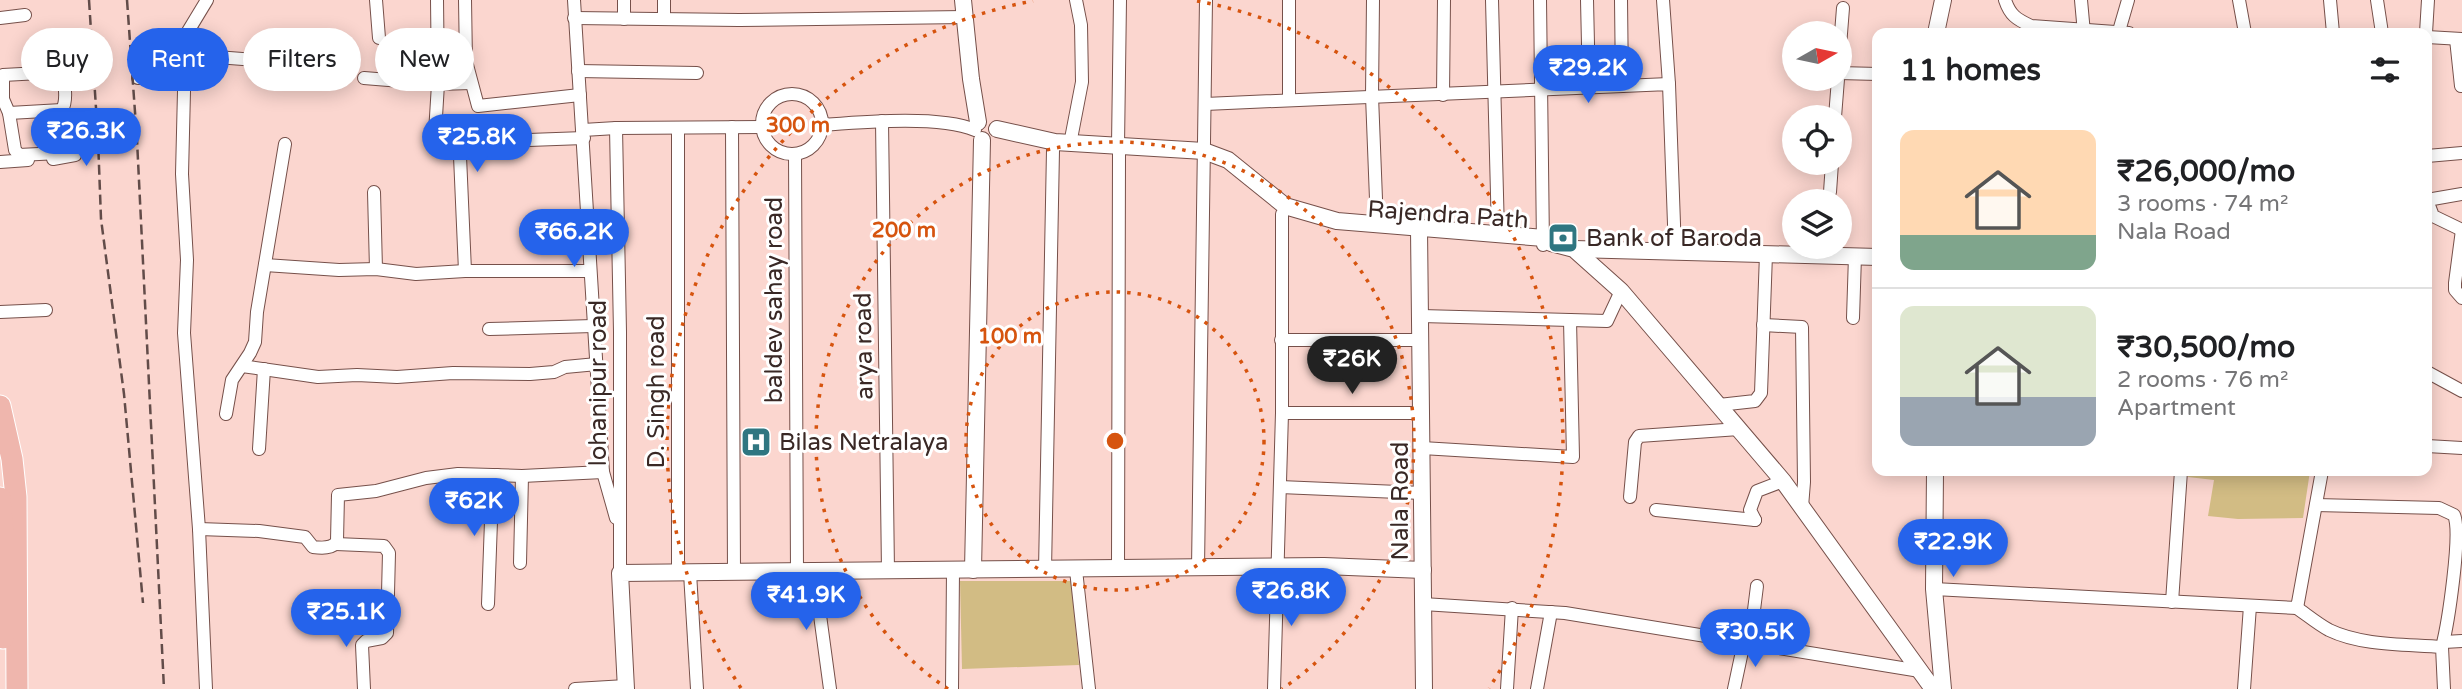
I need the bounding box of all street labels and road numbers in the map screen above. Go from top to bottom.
street label: Rajendra Path [1366,195,1530,235]
street label: baldev sahay road [760,197,789,403]
street label: arya road [849,292,879,400]
street label: lohanipur road [584,300,613,466]
street label: D. Singh road [642,315,671,469]
street label: Nala Road [1386,442,1415,560]

